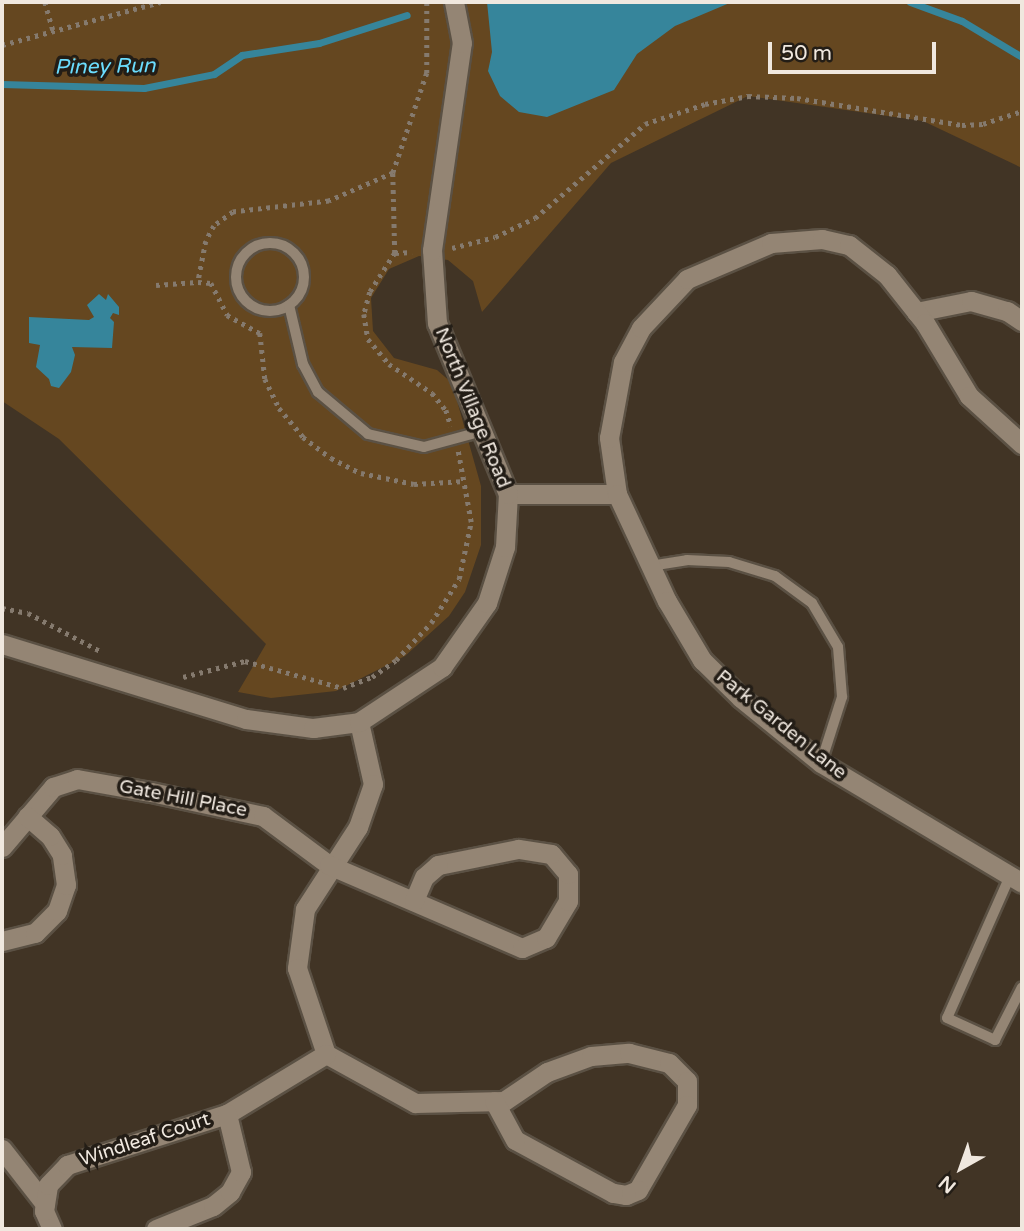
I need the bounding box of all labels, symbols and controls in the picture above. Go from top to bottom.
scale bar [772,28,940,72]
text: 50 m [781,41,832,66]
water label: Piney Run [54,54,156,80]
street label: North Village Road [429,325,515,491]
street label: Park Garden Lane [711,666,851,784]
street label: Gate Hill Place [117,775,249,823]
street label: Windleaf Court [77,1108,213,1172]
north arrow [926,1133,996,1203]
text: N [935,1171,960,1197]

